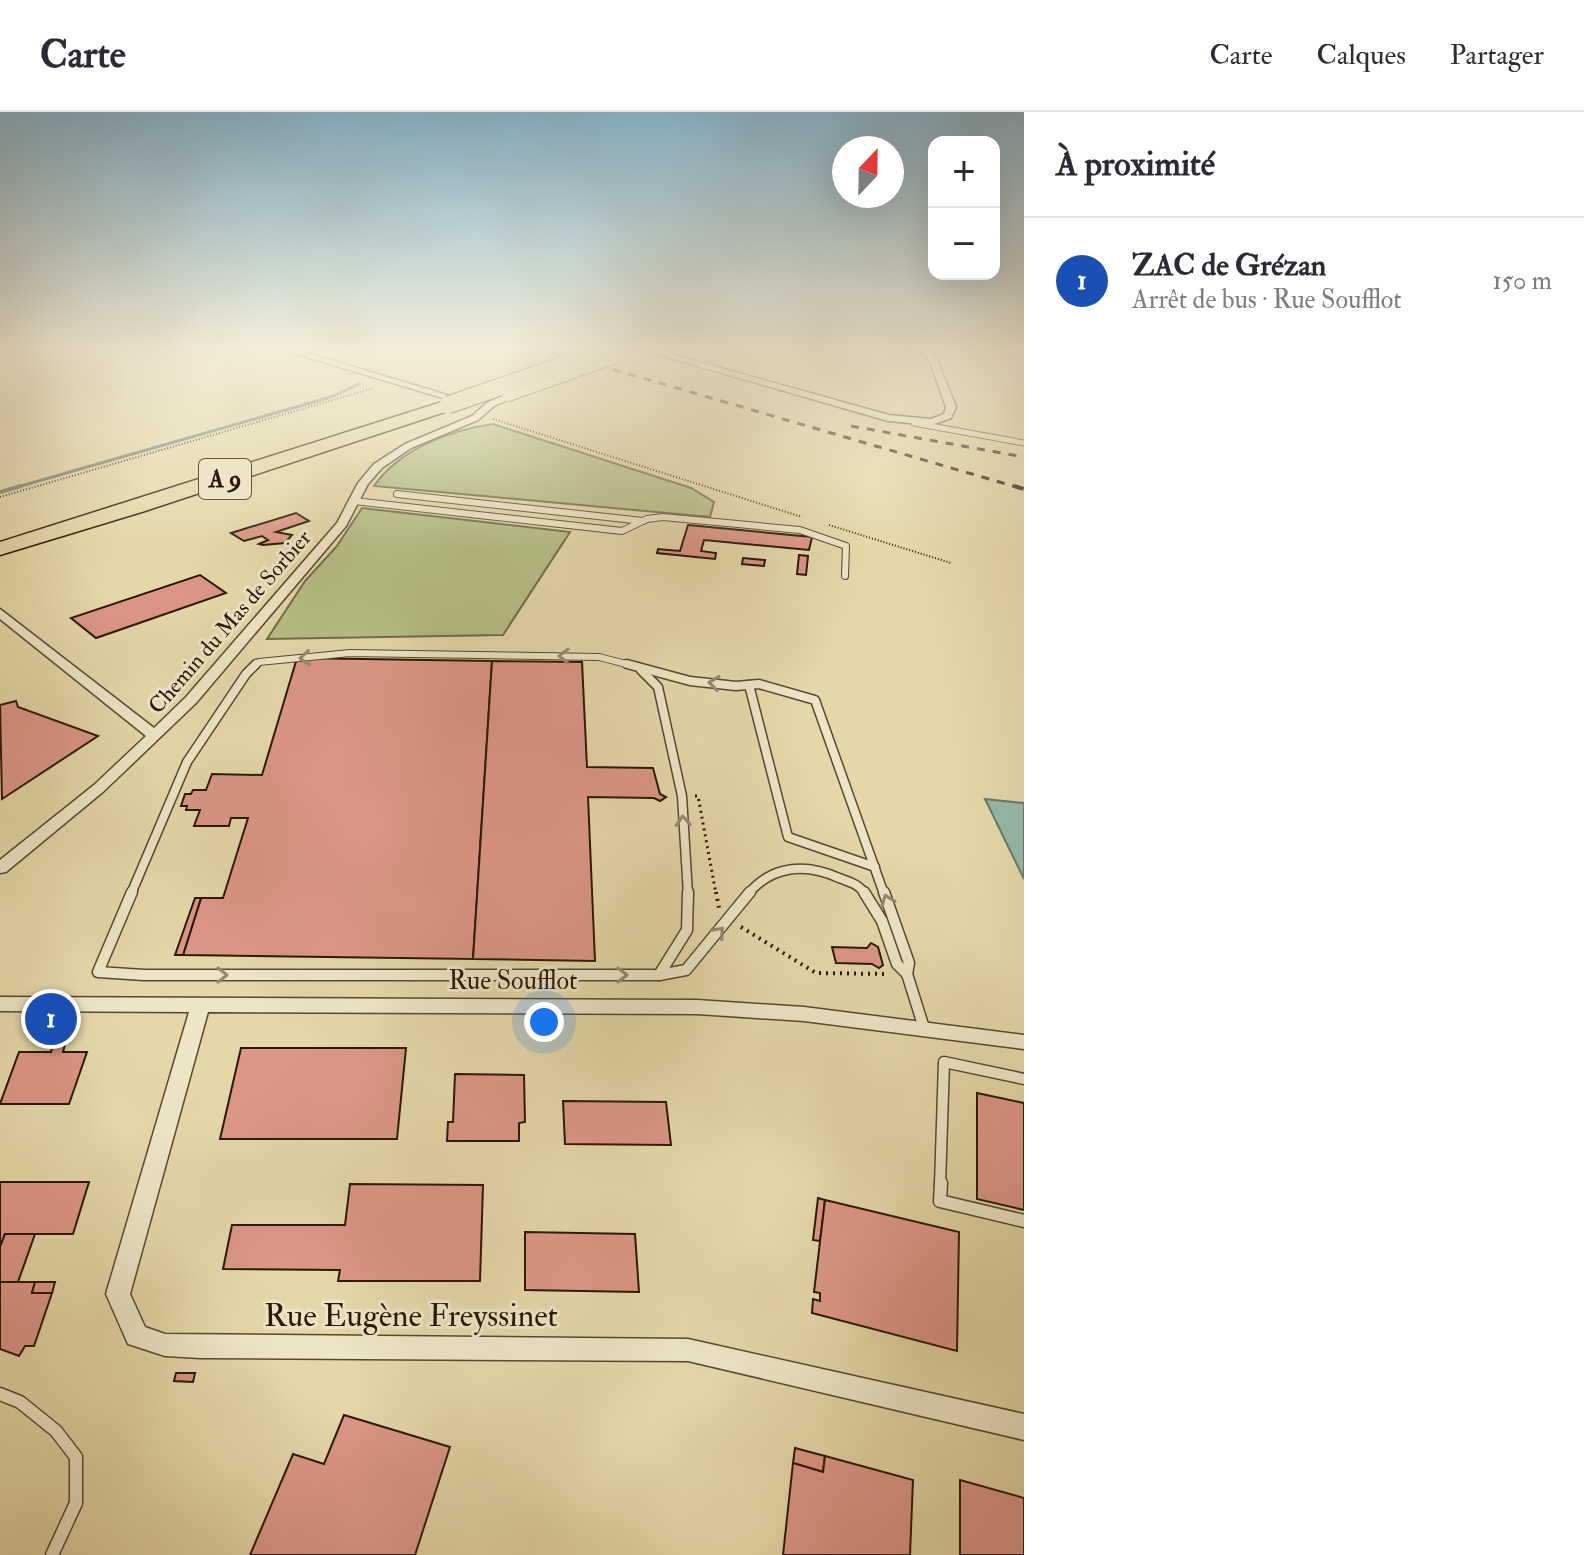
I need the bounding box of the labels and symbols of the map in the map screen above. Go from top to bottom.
north arrow [832,136,904,208]
road number: A 9 [199,459,251,499]
street label: Chemin du Mas de Sorbier [143,524,318,720]
one-way arrow [557,648,570,665]
one-way arrow [298,649,311,666]
one-way arrow [707,675,720,692]
one-way arrow [675,814,692,827]
one-way arrow [880,894,896,908]
one-way arrow [709,926,724,941]
street label: Rue Soufflot [449,965,577,997]
one-way arrow [216,966,229,984]
one-way arrow [616,966,629,984]
pin: 1 [25,989,77,1049]
your location [524,1002,564,1042]
street label: Rue Eugène Freyssinet [264,1296,558,1336]

